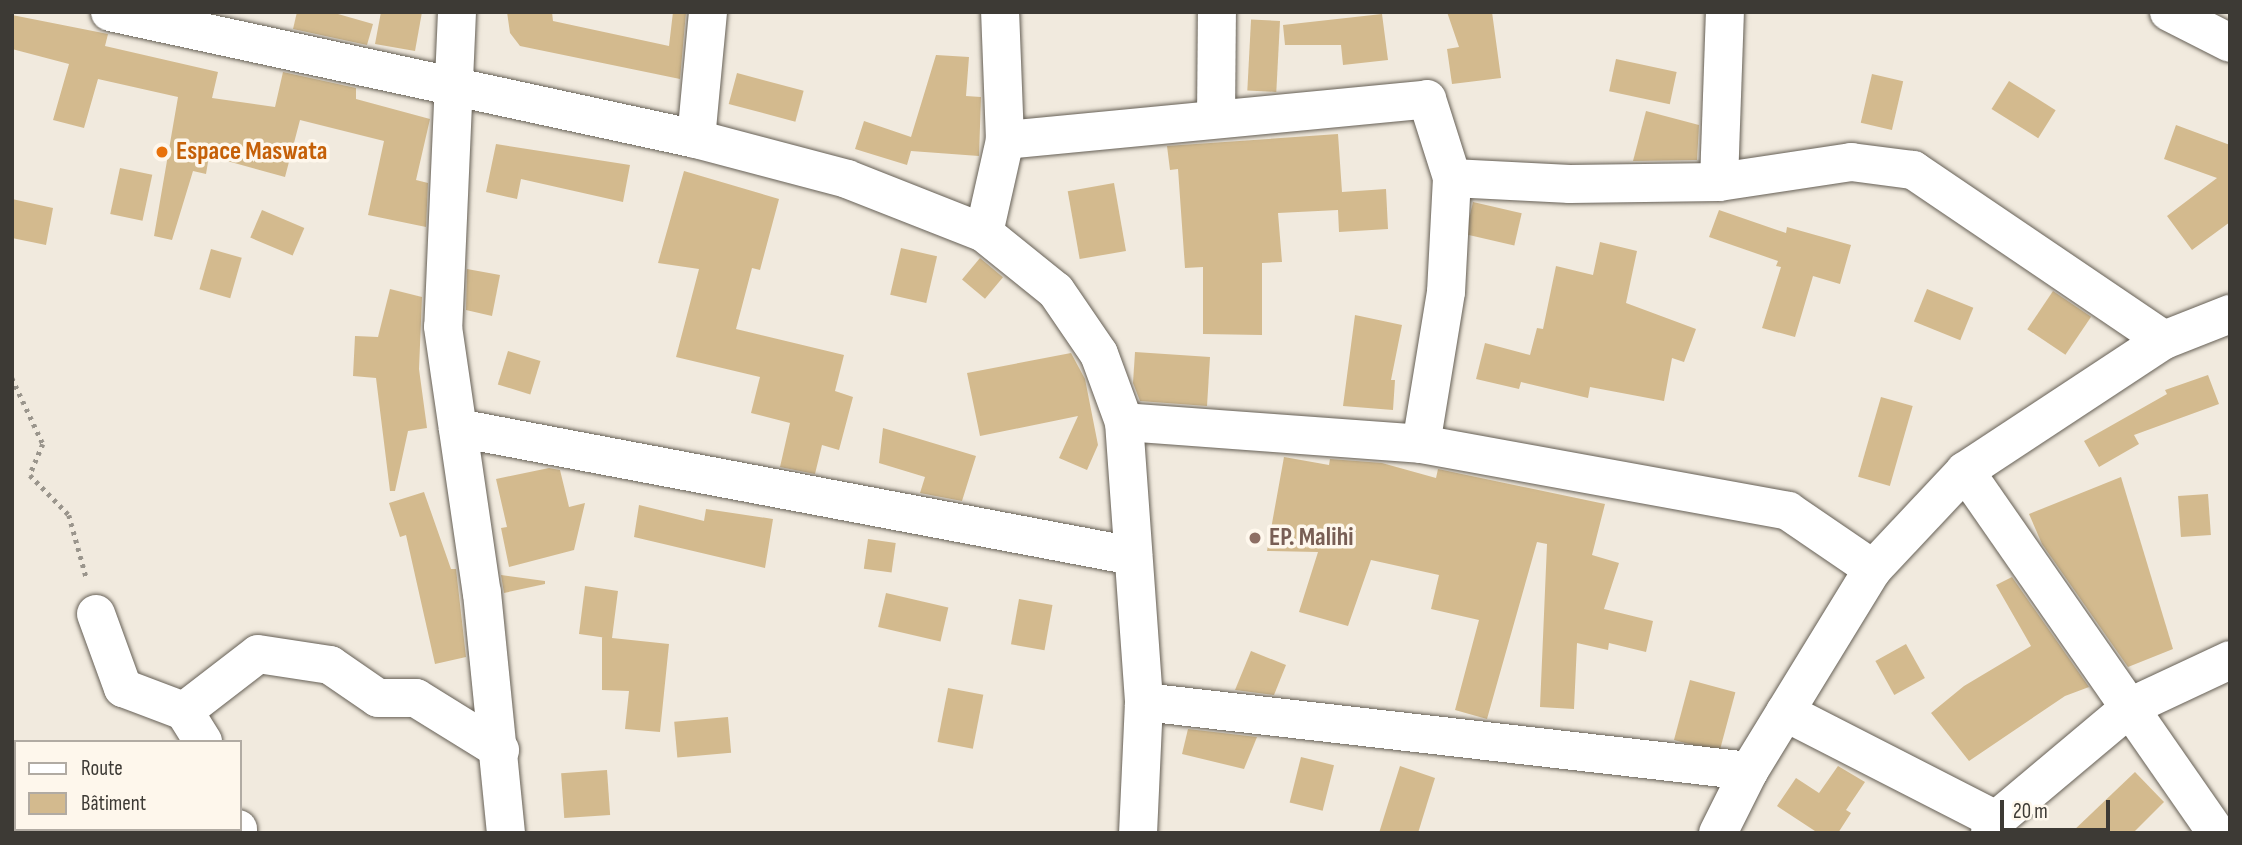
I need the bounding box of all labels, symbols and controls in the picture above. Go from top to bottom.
place label: Espace Maswata [176,136,327,168]
marker: Espace Maswata [154,144,170,160]
place label: EP. Malihi [1269,522,1353,554]
marker: EP. Malihi [1247,530,1263,546]
legend [14,740,242,831]
text: Route [81,756,123,781]
scale bar [2004,786,2114,830]
text: Bâtiment [81,791,146,816]
text: 20 m [2013,799,2048,824]

